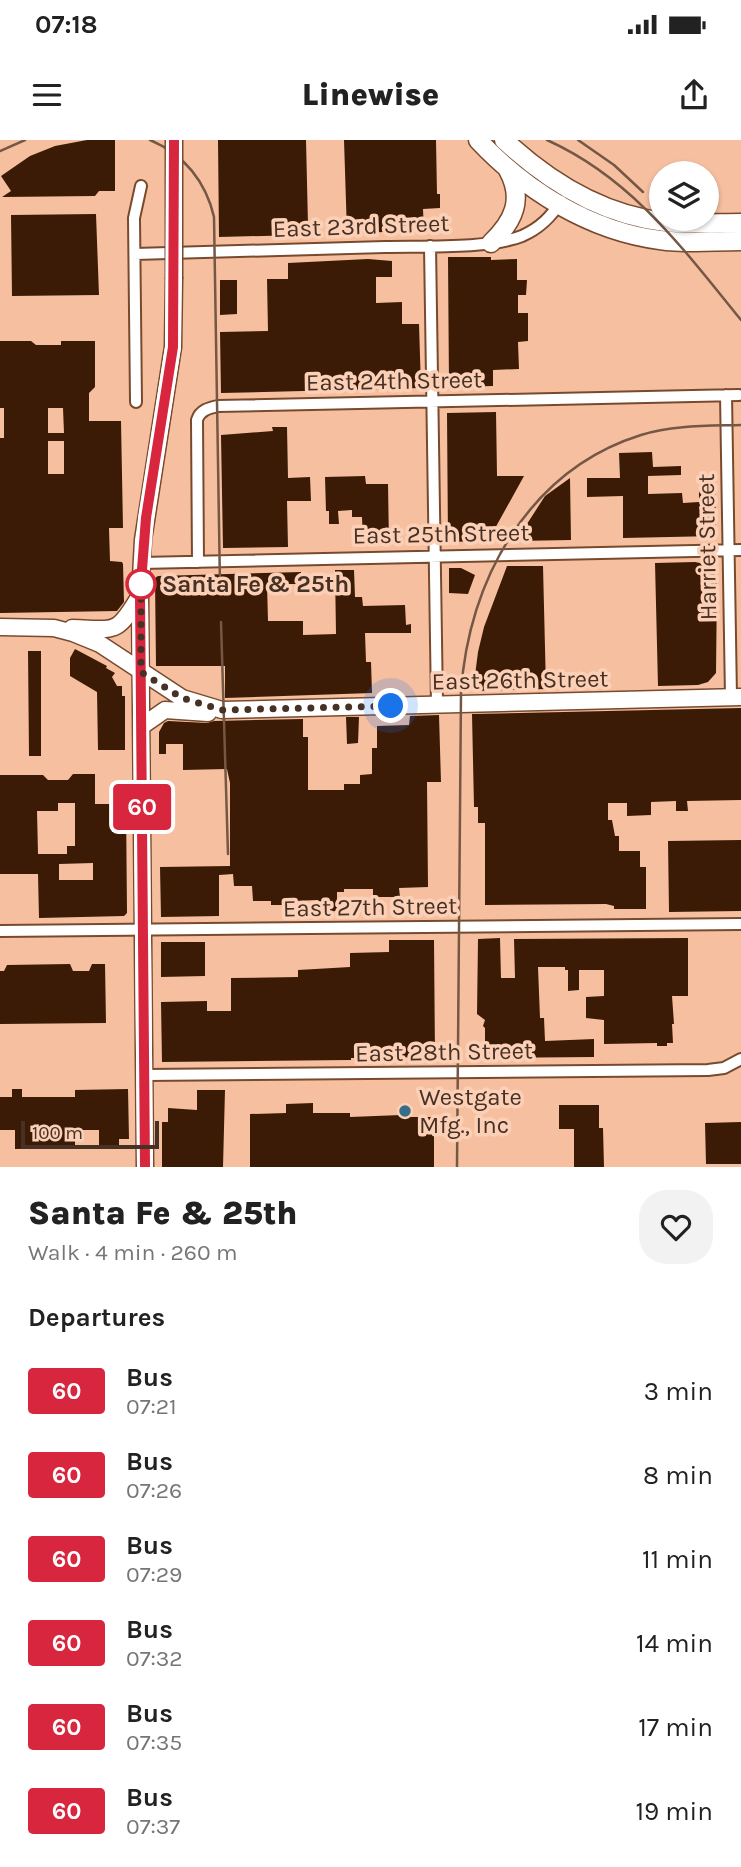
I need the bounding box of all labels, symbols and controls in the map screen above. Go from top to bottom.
text: 07:18 [35,9,97,40]
icon: menu [28,76,66,114]
text: Linewise [302,76,439,113]
icon: share [675,76,713,114]
map controls [649,161,719,231]
button: layers [649,161,719,231]
street label: East 23rd Street [272,209,450,243]
street label: East 24th Street [306,365,482,397]
street label: Harriet Street [692,473,722,621]
street label: East 25th Street [352,518,530,550]
marker: Santa Fe & 25th [126,569,156,599]
place label: Santa Fe & 25th [162,570,349,598]
street label: East 26th Street [431,664,609,696]
your location [373,688,408,723]
line badge: 60 [110,784,174,830]
text: 60 [127,793,157,821]
street label: East 27th Street [283,891,457,923]
street label: East 28th Street [355,1036,533,1068]
place label: Westgate Mfg., Inc [419,1083,522,1139]
marker: Westgate Mfg., Inc [397,1103,413,1119]
scale bar [21,1118,159,1150]
text: 100 m [32,1122,83,1144]
button: heart [639,1190,713,1264]
text: Santa Fe & 25th [28,1194,298,1232]
text: Walk · 4 min · 260 m [28,1239,238,1266]
text: Departures [28,1302,165,1333]
text: Bus [126,1362,173,1393]
text: 3 min [644,1376,713,1407]
text: 60 [52,1377,81,1405]
text: 07:21 [126,1393,177,1420]
text: Bus [126,1446,173,1477]
text: 8 min [643,1460,713,1491]
text: 60 [52,1461,81,1489]
text: 07:26 [126,1477,182,1504]
text: Bus [126,1530,173,1561]
text: 11 min [642,1544,713,1575]
text: 60 [52,1545,81,1573]
text: 07:29 [126,1561,182,1588]
text: Bus [126,1614,173,1645]
text: 14 min [636,1628,713,1659]
text: 60 [52,1629,81,1657]
text: 07:32 [126,1645,183,1672]
text: Bus [126,1698,173,1729]
text: 17 min [638,1712,713,1743]
text: 60 [52,1713,81,1741]
text: 07:35 [126,1729,182,1756]
text: Bus [126,1782,173,1813]
text: 19 min [635,1796,713,1827]
text: 60 [52,1797,81,1825]
text: 07:37 [126,1813,180,1840]

